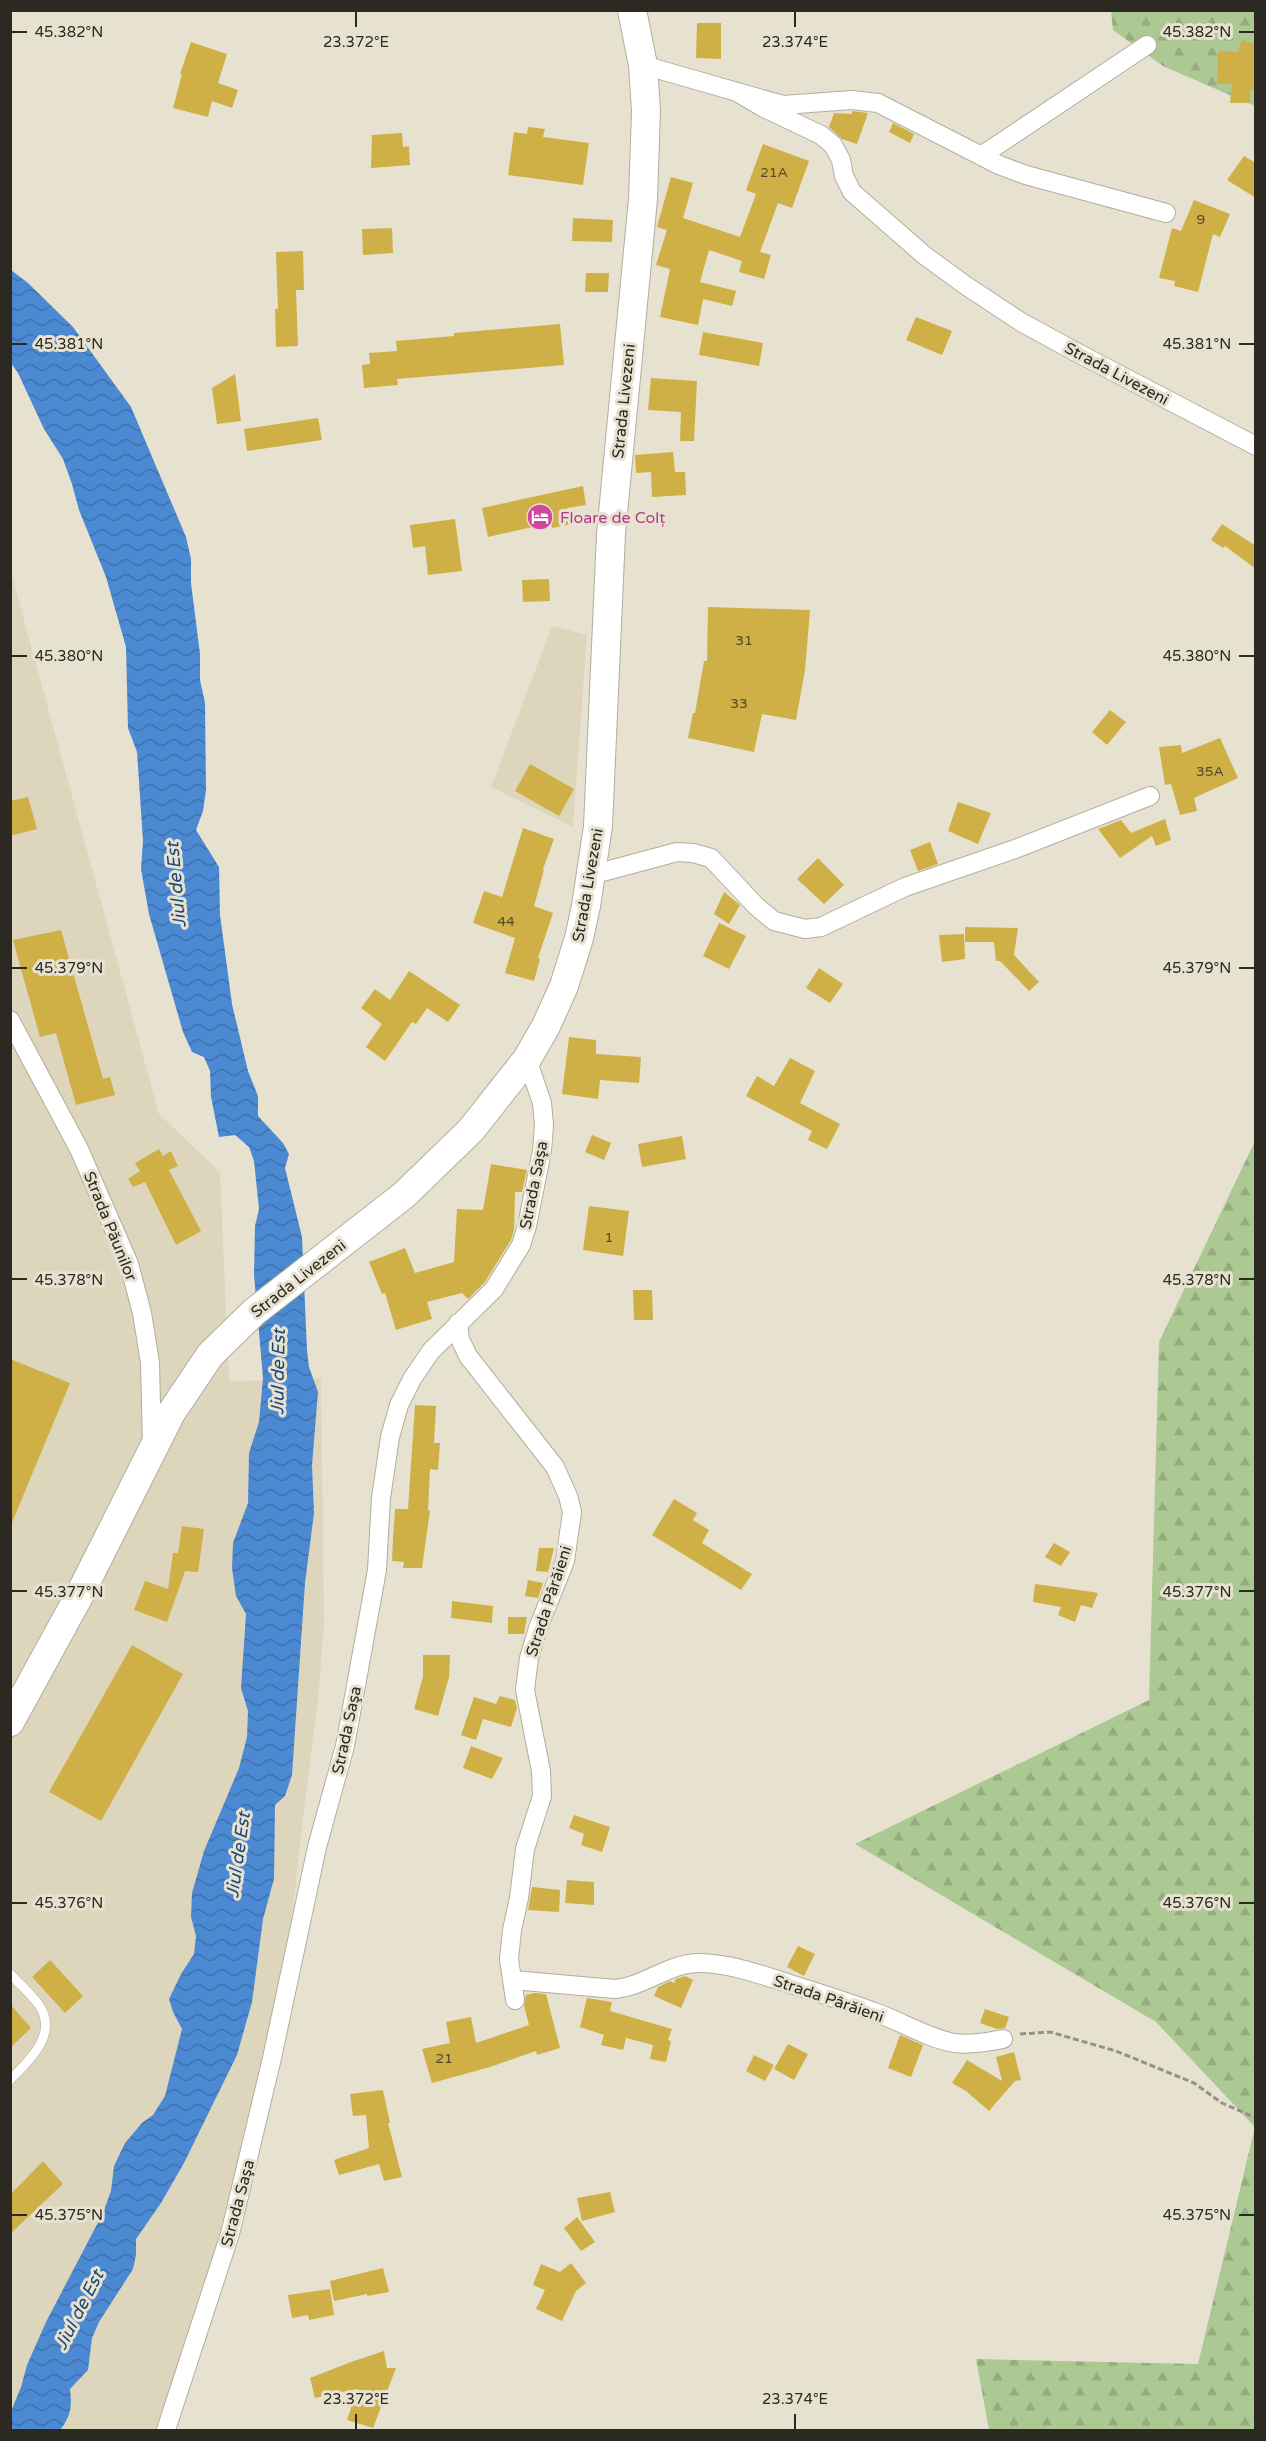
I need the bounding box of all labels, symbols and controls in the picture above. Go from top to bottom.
text: 45.382°N [35,23,103,41]
text: 45.382°N [1163,23,1231,41]
text: 23.372°E [323,33,389,51]
text: 23.374°E [762,33,828,51]
house number: 21A [760,164,788,181]
house number: 9 [1197,211,1205,228]
text: 45.381°N [35,335,103,353]
text: 45.381°N [1163,335,1231,353]
street label: Strada Livezeni [1061,338,1172,410]
street label: Strada Livezeni [608,343,640,460]
hotel icon: Floare de Colț [525,502,555,532]
place label: Floare de Colț [560,508,665,528]
house number: 31 [735,632,753,649]
text: 45.380°N [35,647,103,665]
text: 45.380°N [1163,647,1231,665]
house number: 33 [730,695,748,712]
house number: 35A [1196,763,1224,780]
street label: Strada Livezeni [568,827,608,944]
water label: Jiul de Est [161,839,191,929]
house number: 44 [497,913,515,930]
text: 45.379°N [35,959,103,977]
text: 45.379°N [1163,959,1231,977]
street label: Strada Saşa [516,1139,552,1231]
street label: Strada Păunilor [79,1169,142,1285]
house number: 1 [605,1229,613,1246]
street label: Strada Livezeni [247,1235,350,1322]
text: 45.378°N [35,1271,103,1289]
text: 45.378°N [1163,1271,1231,1289]
water label: Jiul de Est [266,1327,290,1415]
street label: Strada Pârăieni [522,1543,576,1659]
text: 45.377°N [35,1583,103,1601]
text: 45.377°N [1163,1583,1231,1601]
street label: Strada Saşa [328,1684,366,1776]
water label: Jiul de Est [221,1809,255,1899]
text: 45.376°N [35,1894,103,1912]
text: 45.376°N [1163,1894,1231,1912]
street label: Strada Pârăieni [771,1971,886,2027]
house number: 21 [435,2050,453,2067]
street label: Strada Saşa [217,2157,259,2249]
text: 45.375°N [35,2206,103,2224]
text: 45.375°N [1163,2206,1231,2224]
water label: Jiul de Est [50,2265,109,2353]
text: 23.372°E [323,2390,389,2408]
text: 23.374°E [762,2390,828,2408]

